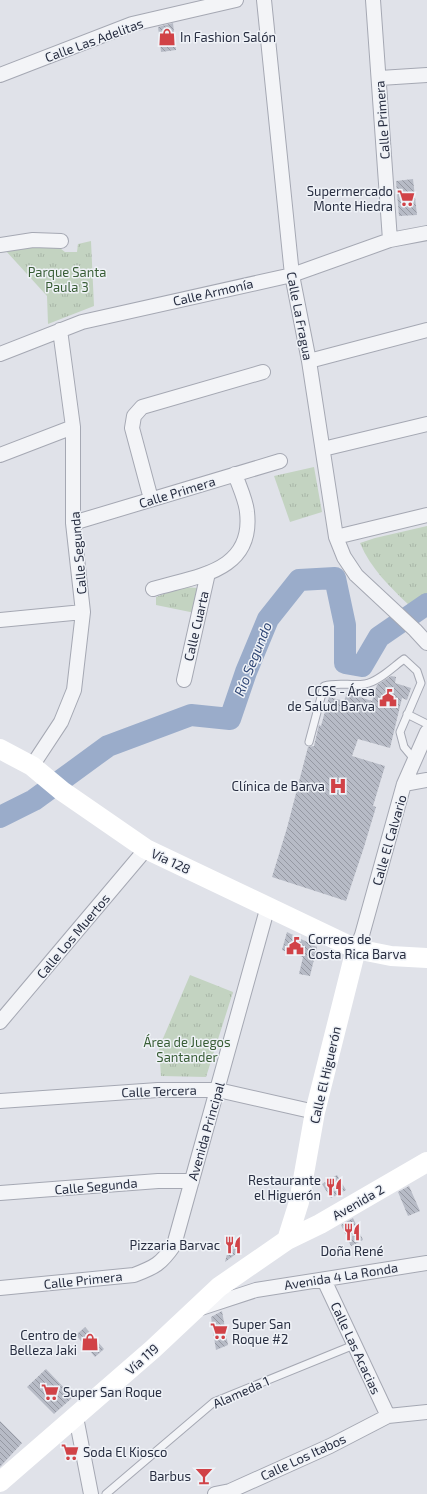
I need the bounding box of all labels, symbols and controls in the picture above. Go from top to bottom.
street label: Calle Las Adelitas [43,15,145,65]
shop icon: In Fashion Salón [157,27,177,47]
place label: In Fashion Salón [180,29,276,45]
street label: Calle Primera [371,80,393,160]
place label: Supermercado Monte Hiedra [307,183,393,214]
supermarket icon: Supermercado Monte Hiedra [396,188,416,208]
park label: Parque Santa Paula 3 [28,264,106,295]
street label: Calle La Fragua [284,270,316,362]
street label: Calle Armonía [171,275,255,309]
street label: Calle Primera [137,473,217,511]
street label: Calle Segunda [66,511,90,595]
street label: Calle Cuarta [180,589,212,663]
water label: Río Segundo [230,619,275,698]
place label: CCSS - Área de Salud Barva [287,682,375,714]
public building icon: CCSS - Área de Salud Barva [378,688,398,708]
hospital icon: Clínica de Barva [328,776,348,796]
place label: Clínica de Barva [232,778,325,794]
street label: Calle El Calvario [368,793,410,887]
street label: Vía 128 [149,845,193,877]
street label: Calle Los Muertos [33,890,113,982]
place label: Correos de Costa Rica Barva [308,931,406,962]
public building icon: Correos de Costa Rica Barva [285,936,305,956]
street label: Calle El Higuerón [306,1025,344,1125]
park label: Área de Juegos Santander [143,1033,231,1065]
street label: Avenida Principal [184,1080,228,1182]
street label: Calle Tercera [121,1082,197,1100]
place label: Restaurante el Higuerón [248,1172,321,1203]
street label: Calle Segunda [54,1174,138,1198]
restaurant icon: Restaurante el Higuerón [324,1177,344,1197]
street label: Avenida 2 [329,1181,387,1223]
restaurant icon: Doña René [342,1222,362,1242]
restaurant icon: Pizzaria Barvac [223,1235,243,1255]
place label: Pizzaria Barvac [130,1237,220,1253]
place label: Doña René [320,1243,384,1259]
street label: Avenida 4 La Ronda [283,1259,399,1293]
street label: Calle Primera [43,1268,123,1292]
street label: Calle Las Acacias [328,1299,384,1397]
place label: Super San Roque #2 [232,1316,291,1347]
supermarket icon: Super San Roque #2 [209,1321,229,1341]
place label: Centro de Belleza Jaki [9,1327,77,1358]
shop icon: Centro de Belleza Jaki [80,1332,100,1352]
street label: Vía 119 [122,1340,162,1378]
street label: Alameda 1 [210,1372,272,1412]
supermarket icon: Super San Roque [40,1382,60,1402]
place label: Super San Roque [63,1384,162,1400]
street label: Calle Los Itabos [258,1430,348,1484]
supermarket icon: Soda El Kiosco [60,1442,80,1462]
place label: Soda El Kiosco [83,1444,167,1460]
bar icon: Barbus [194,1466,214,1486]
place label: Barbus [149,1468,191,1484]

